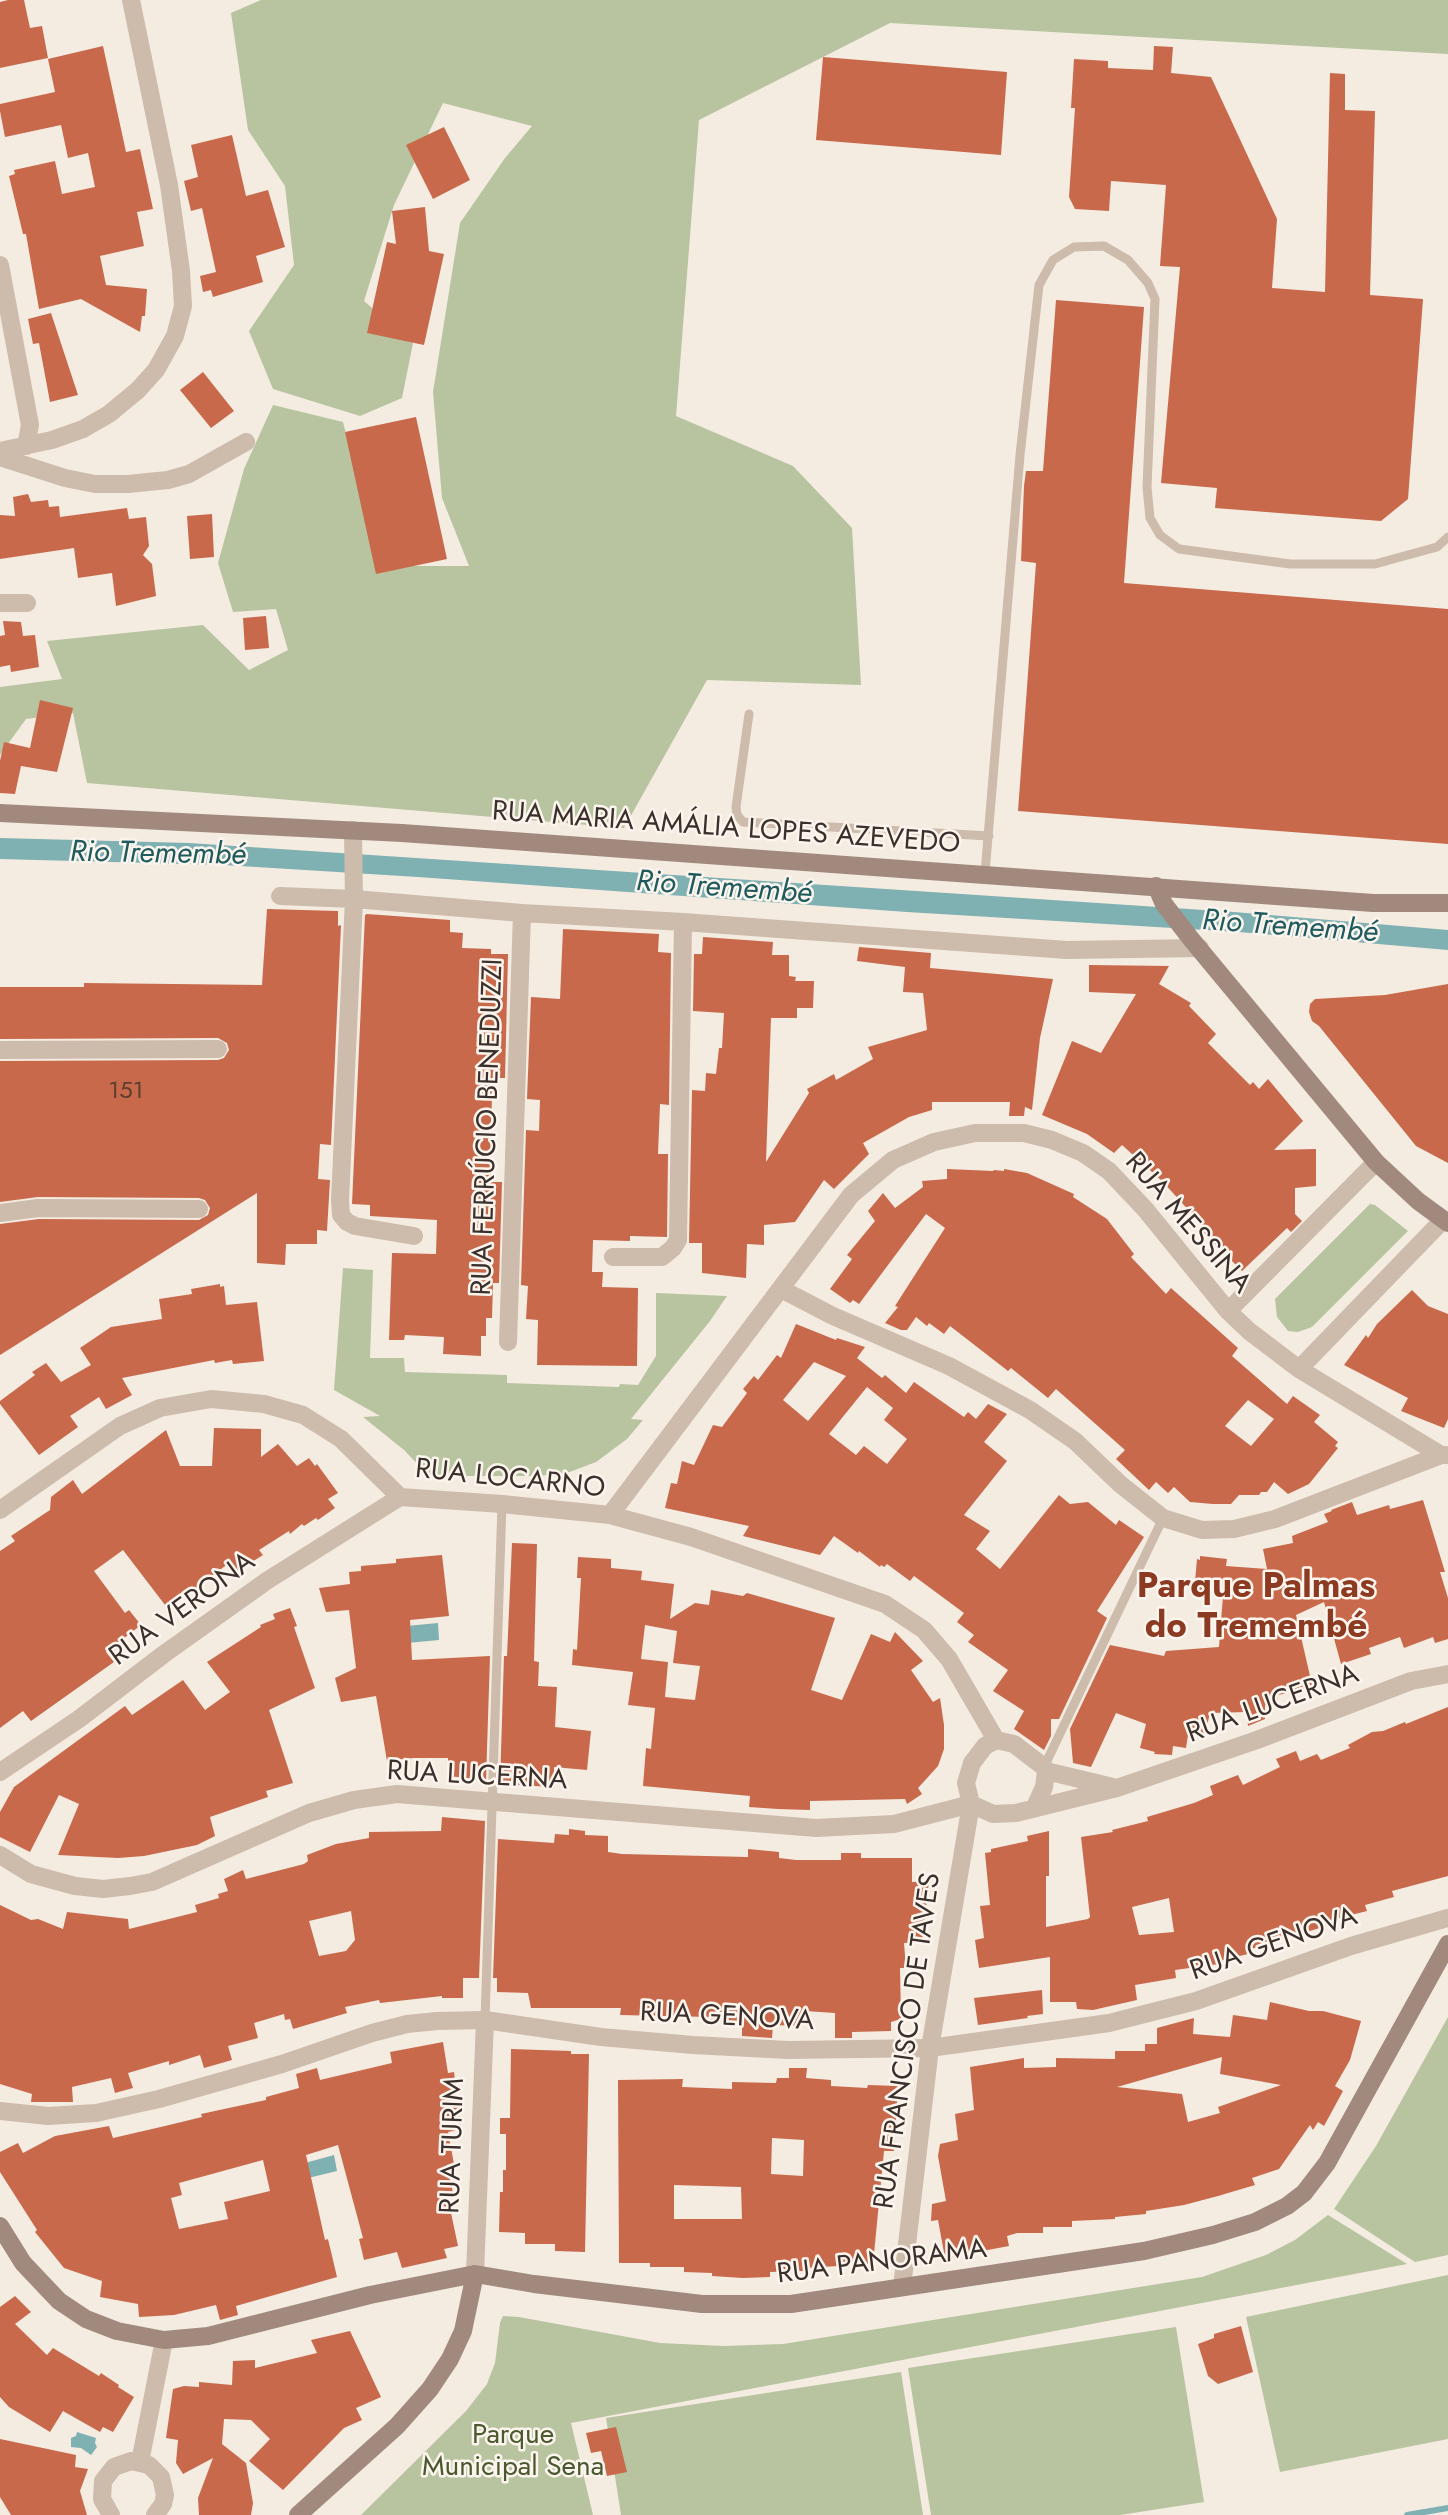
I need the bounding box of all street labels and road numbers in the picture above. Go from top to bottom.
street label: RUA MARIA AMÁLIA LOPES AZEVEDO [491,796,961,862]
street label: RUA FERRÚCIO BENEDUZZI [466,958,512,1296]
street label: RUA MESSINA [1117,1147,1257,1301]
street label: RUA LOCARNO [413,1453,607,1507]
street label: RUA VERONA [104,1546,262,1674]
street label: RUA LUCERNA [1182,1658,1364,1752]
street label: RUA LUCERNA [386,1755,568,1799]
street label: RUA FRANCISCO DE TAVES [869,1871,949,2211]
street label: RUA GENOVA [1186,1901,1362,1989]
street label: RUA GENOVA [639,1997,815,2039]
street label: RUA TURIM [435,2078,473,2214]
street label: RUA PANORAMA [775,2233,989,2293]

